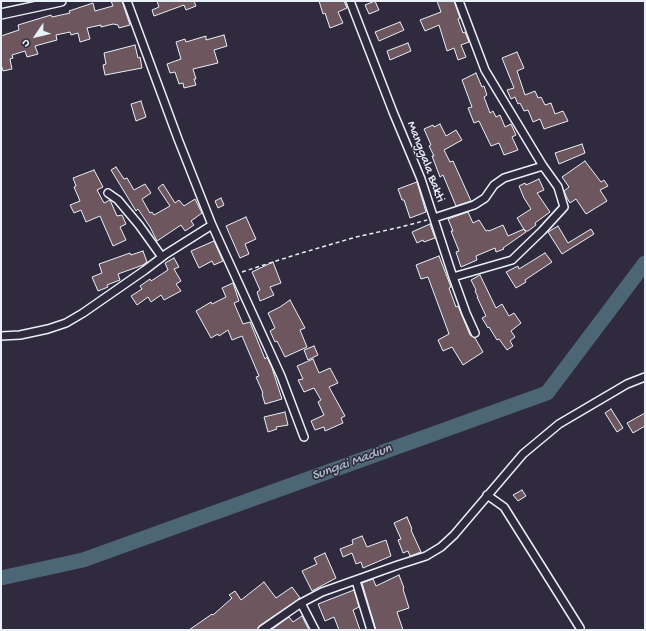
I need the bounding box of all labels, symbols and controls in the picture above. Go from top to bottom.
north arrow [16,16,56,56]
text: U [19,37,33,49]
street label: Manggala Bakti [402,119,448,205]
water label: Sungai Madiun [310,441,394,485]

